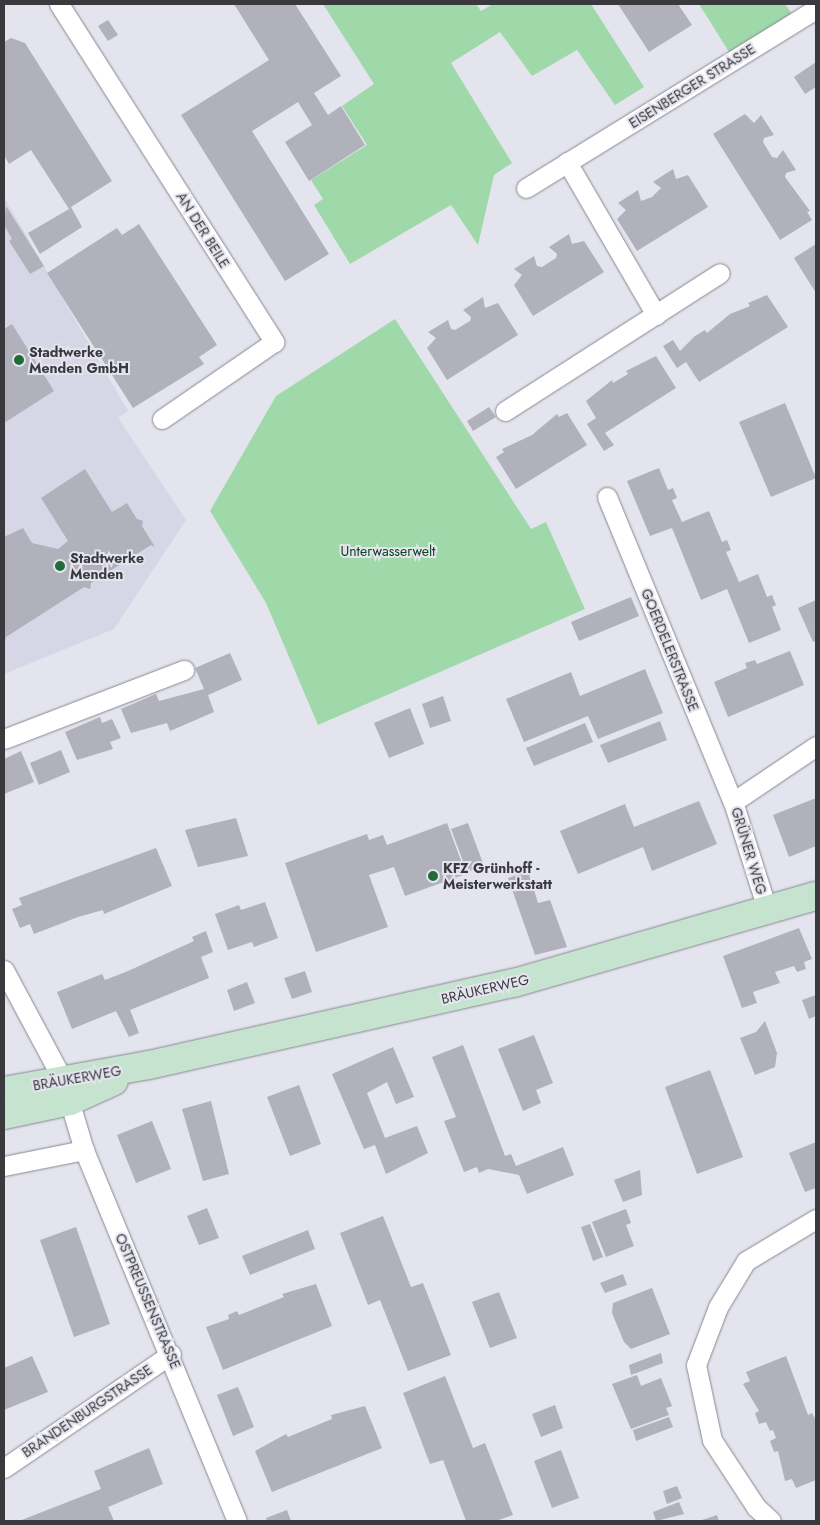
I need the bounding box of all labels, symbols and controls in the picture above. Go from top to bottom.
street label: EISENBERGER STRASSE [626,40,758,132]
street label: AN DER BEILE [173,189,233,271]
place label: Stadtwerke Menden GmbH [29,344,129,377]
marker: Stadtwerke Menden GmbH [13,354,25,366]
park label: Unterwasserwelt [341,543,435,559]
place label: Stadtwerke Menden [70,550,144,582]
marker: Stadtwerke Menden [54,560,66,572]
street label: GOERDELERSTRASSE [638,586,702,714]
street label: GRÜNER WEG [728,805,770,897]
place label: KFZ Grünhoff - Meisterwerkstatt [443,860,552,892]
marker: KFZ Grünhoff - Meisterwerkstatt [427,870,439,882]
street label: BRÄUKERWEG [439,971,531,1007]
street label: BRÄUKERWEG [31,1062,123,1094]
street label: OSTPREUSSENSTRASSE [112,1231,184,1371]
street label: BRANDENBURGSTRASSE [19,1361,155,1461]

